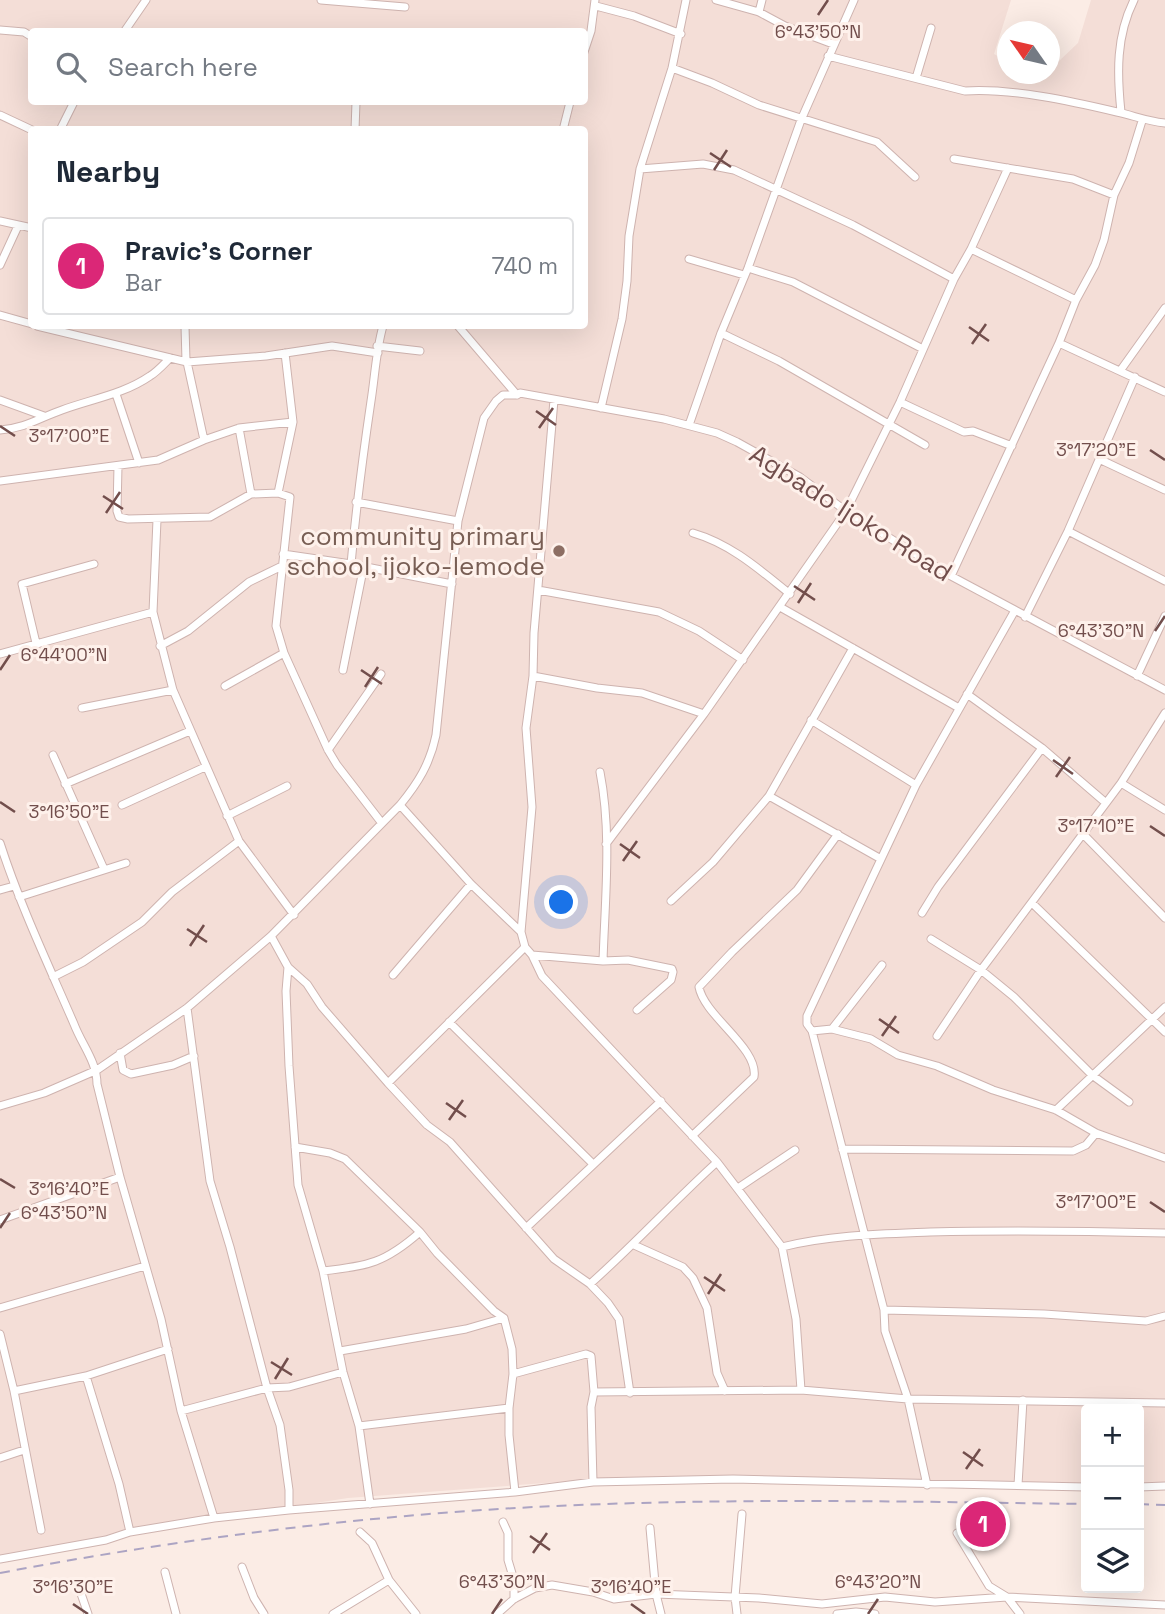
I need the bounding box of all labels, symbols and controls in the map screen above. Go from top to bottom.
text: 6°43'50"N [775,20,861,43]
north arrow [997,21,1060,84]
search box [28,28,588,105]
icon: search [52,48,90,86]
text: Search here [108,50,258,84]
text: Nearby [56,152,160,191]
text: Pravic's Corner [125,234,313,268]
text: 1 [76,251,86,281]
text: 740 m [492,251,558,281]
text: Bar [125,268,162,298]
text: 3°17'00"E [29,424,109,447]
street label: Agbado Ijoko Road [743,437,959,589]
text: 3°17'20"E [1056,438,1136,461]
place label: community primary school, ijoko-lemode [287,519,545,583]
marker: community primary school, ijoko-lemode [551,543,567,559]
text: 6°43'30"N [1058,619,1144,642]
text: 6°44'00"N [21,643,107,666]
text: 3°16'50"E [29,800,109,823]
text: 3°17'10"E [1058,814,1134,837]
your location [544,885,578,919]
text: 3°16'40"E [29,1177,109,1200]
text: 3°17'00"E [1056,1190,1136,1213]
text: 6°43'50"N [21,1201,107,1224]
map controls [1081,1404,1144,1593]
button: + [1081,1404,1144,1467]
button: − [1081,1467,1144,1530]
pin: 1 [960,1498,1006,1550]
button: layers [1081,1530,1144,1593]
text: 6°43'30"N [459,1570,545,1593]
text: 6°43'20"N [835,1570,921,1593]
text: 3°16'30"E [33,1575,113,1598]
text: 3°16'40"E [591,1575,671,1598]

